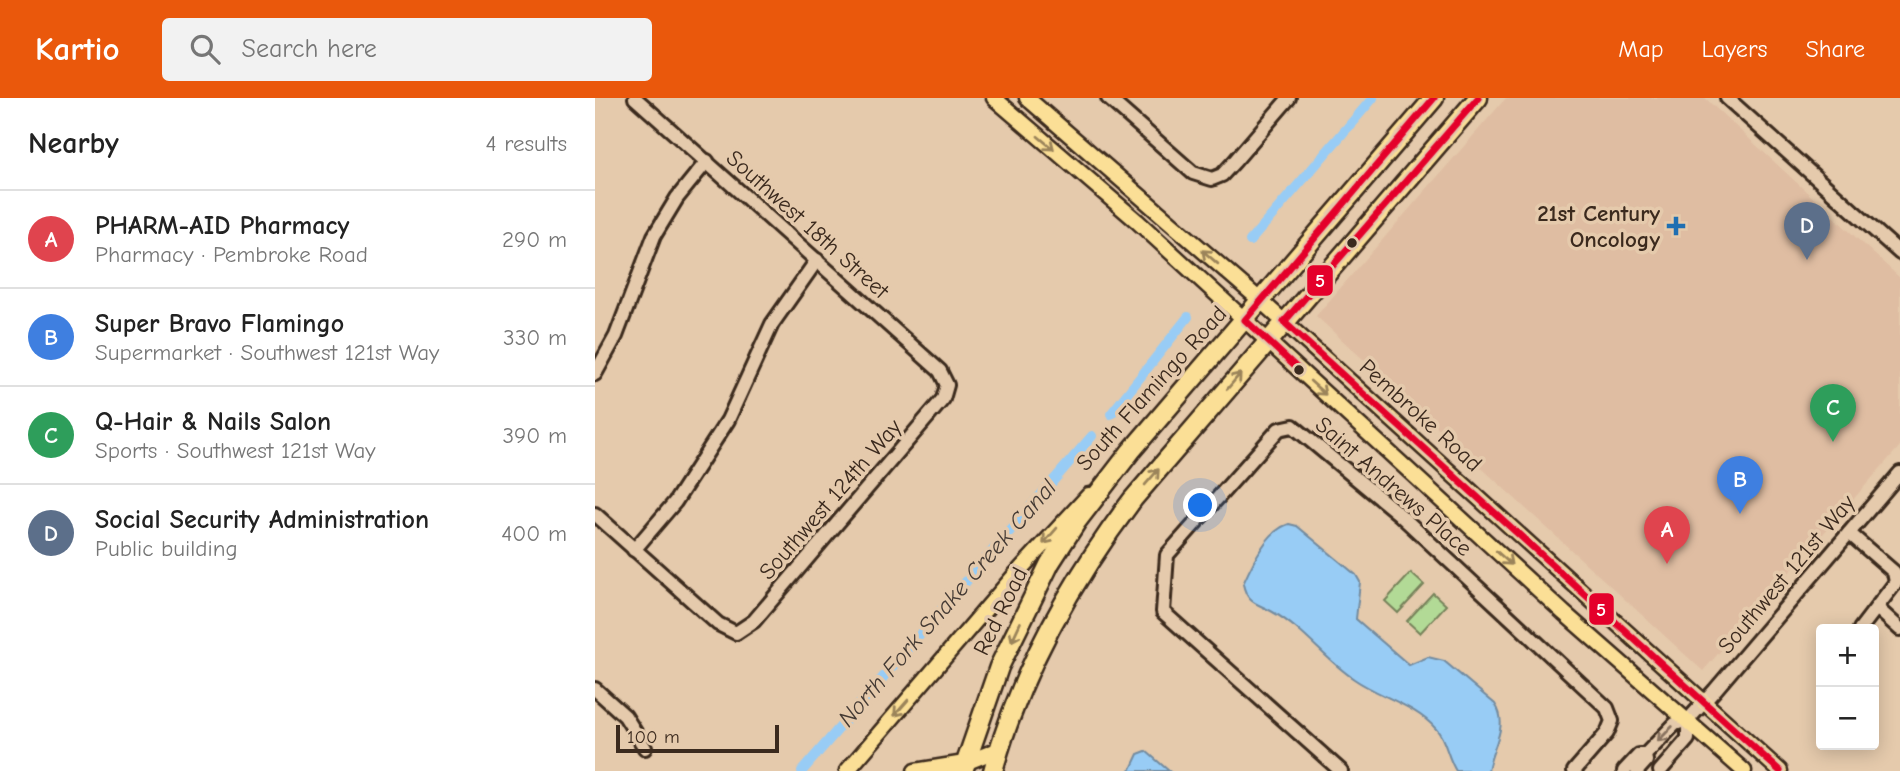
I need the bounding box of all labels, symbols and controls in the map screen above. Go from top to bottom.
search box [162,18,652,81]
text: Kartio [35,30,120,68]
icon: search [186,30,224,68]
text: Search here [242,34,377,64]
text: Map [1618,35,1664,63]
text: Layers [1702,35,1767,63]
text: Share [1805,35,1865,63]
text: Nearby [28,126,119,161]
text: 4 results [485,130,567,157]
one-way arrow [1037,134,1055,150]
street label: Southwest 18th Street [721,144,896,305]
place label: 21st Century Oncology [1537,200,1660,253]
pin: D [1784,202,1830,260]
text: PHARM-AID Pharmacy [95,211,350,241]
marker: 21st Century Oncology [1666,216,1686,236]
text: A [45,226,57,253]
text: 290 m [502,226,567,253]
unlabelled marker [1345,236,1359,250]
text: Pharmacy · Pembroke Road [95,241,368,268]
one-way arrow [1201,249,1219,265]
line badge: 5 [1306,264,1334,297]
text: 5 [1315,270,1325,292]
street label: South Flamingo Road [1070,301,1232,476]
text: Super Bravo Flamingo [95,309,344,339]
text: B [44,324,58,351]
text: 330 m [503,324,567,351]
text: Supermarket · Southwest 121st Way [95,339,439,366]
street label: Pembroke Road [1354,353,1487,477]
unlabelled marker [1292,363,1306,377]
one-way arrow [1226,372,1242,390]
one-way arrow [1309,379,1326,396]
pin: C [1810,384,1856,442]
text: Q-Hair & Nails Salon [95,407,331,437]
street label: Saint Andrews Place [1310,411,1477,562]
street label: Southwest 124th Way [753,413,908,585]
text: C [44,422,58,449]
text: 390 m [502,422,567,449]
text: Sports · Southwest 121st Way [95,437,376,464]
pin: B [1717,456,1763,514]
one-way arrow [1144,468,1160,486]
water label: North Fork Snake Creek Canal [832,473,1062,732]
your location [1183,488,1217,522]
street label: Southwest 121st Way [1712,489,1861,659]
text: Social Security Administration [95,505,429,535]
pin: A [1644,506,1690,564]
text: D [44,520,58,547]
text: 400 m [501,520,567,547]
one-way arrow [1042,526,1058,544]
text: Public building [95,535,238,562]
one-way arrow [1495,550,1513,566]
street label: Red Road [968,563,1033,660]
line badge: 5 [1588,592,1615,626]
text: 5 [1596,599,1606,621]
one-way arrow [1008,621,1022,642]
map controls [1816,624,1879,750]
button: + [1816,624,1879,687]
button: − [1816,687,1879,750]
one-way arrow [893,698,909,716]
scale bar [616,722,779,754]
text: 100 m [627,726,680,748]
one-way arrow [1656,726,1673,743]

